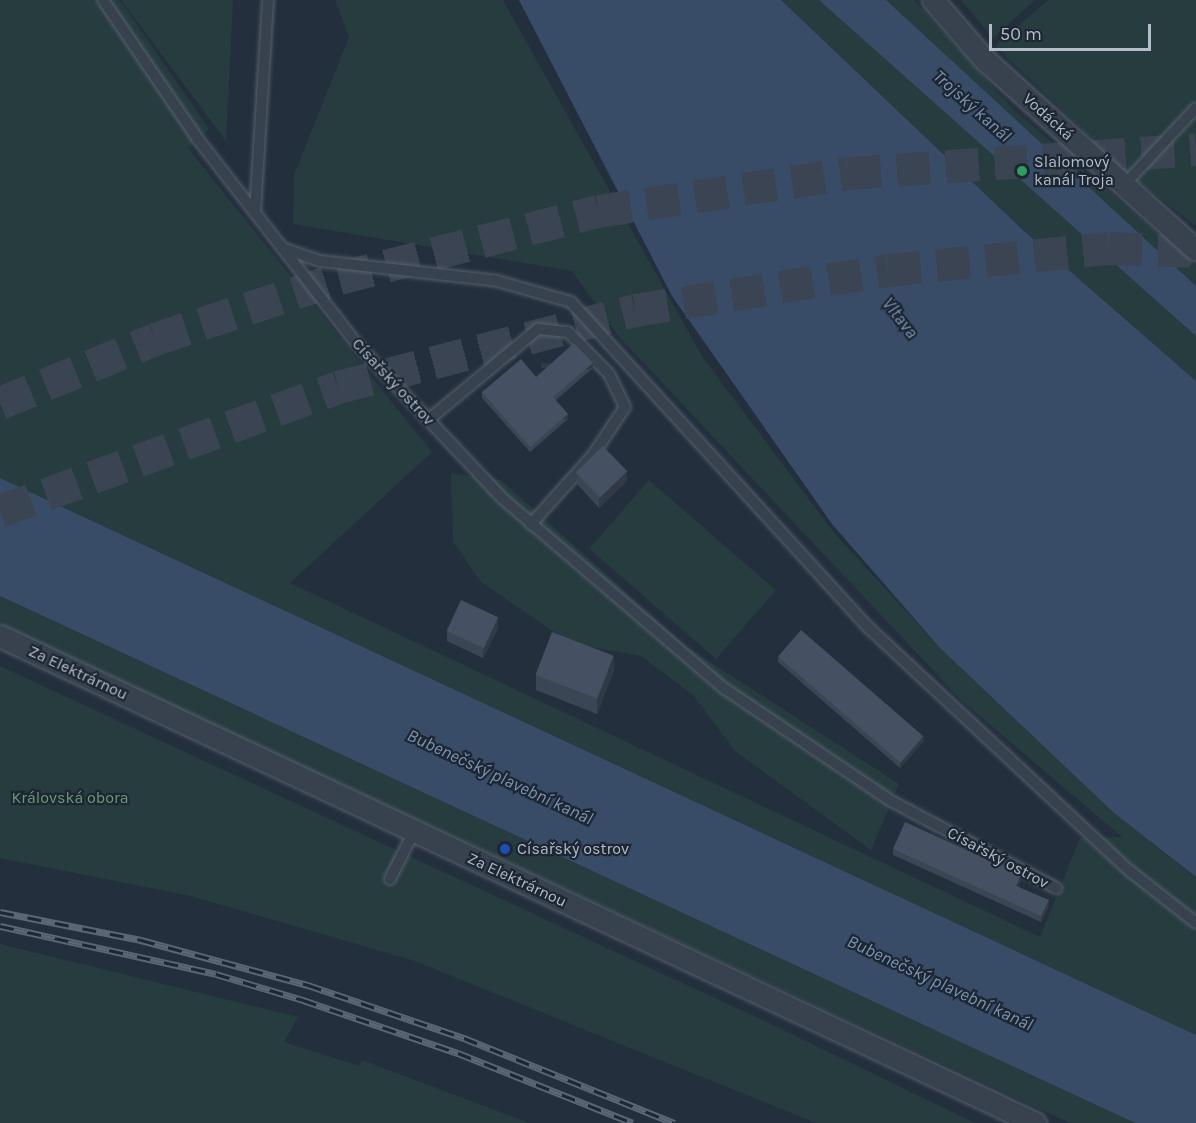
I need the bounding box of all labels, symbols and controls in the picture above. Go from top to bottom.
scale bar [992,12,1154,50]
text: 50 m [1000,23,1042,45]
water label: Trojský kanál [928,65,1016,147]
street label: Vodácká [1019,89,1077,145]
place label: Slalomový kanál Troja [1034,152,1114,190]
marker: Slalomový kanál Troja [1015,164,1029,178]
water label: Vltava [877,293,923,343]
street label: Císařský ostrov [348,335,438,429]
street label: Za Elektrárnou [25,642,131,704]
water label: Bubenečský plavební kanál [404,724,596,830]
park label: Královská obora [11,788,129,808]
street label: Císařský ostrov [944,823,1052,893]
place label: Císařský ostrov [517,839,629,859]
marker: Císařský ostrov [498,842,512,856]
street label: Za Elektrárnou [464,849,570,911]
water label: Bubenečský plavební kanál [844,930,1036,1036]

